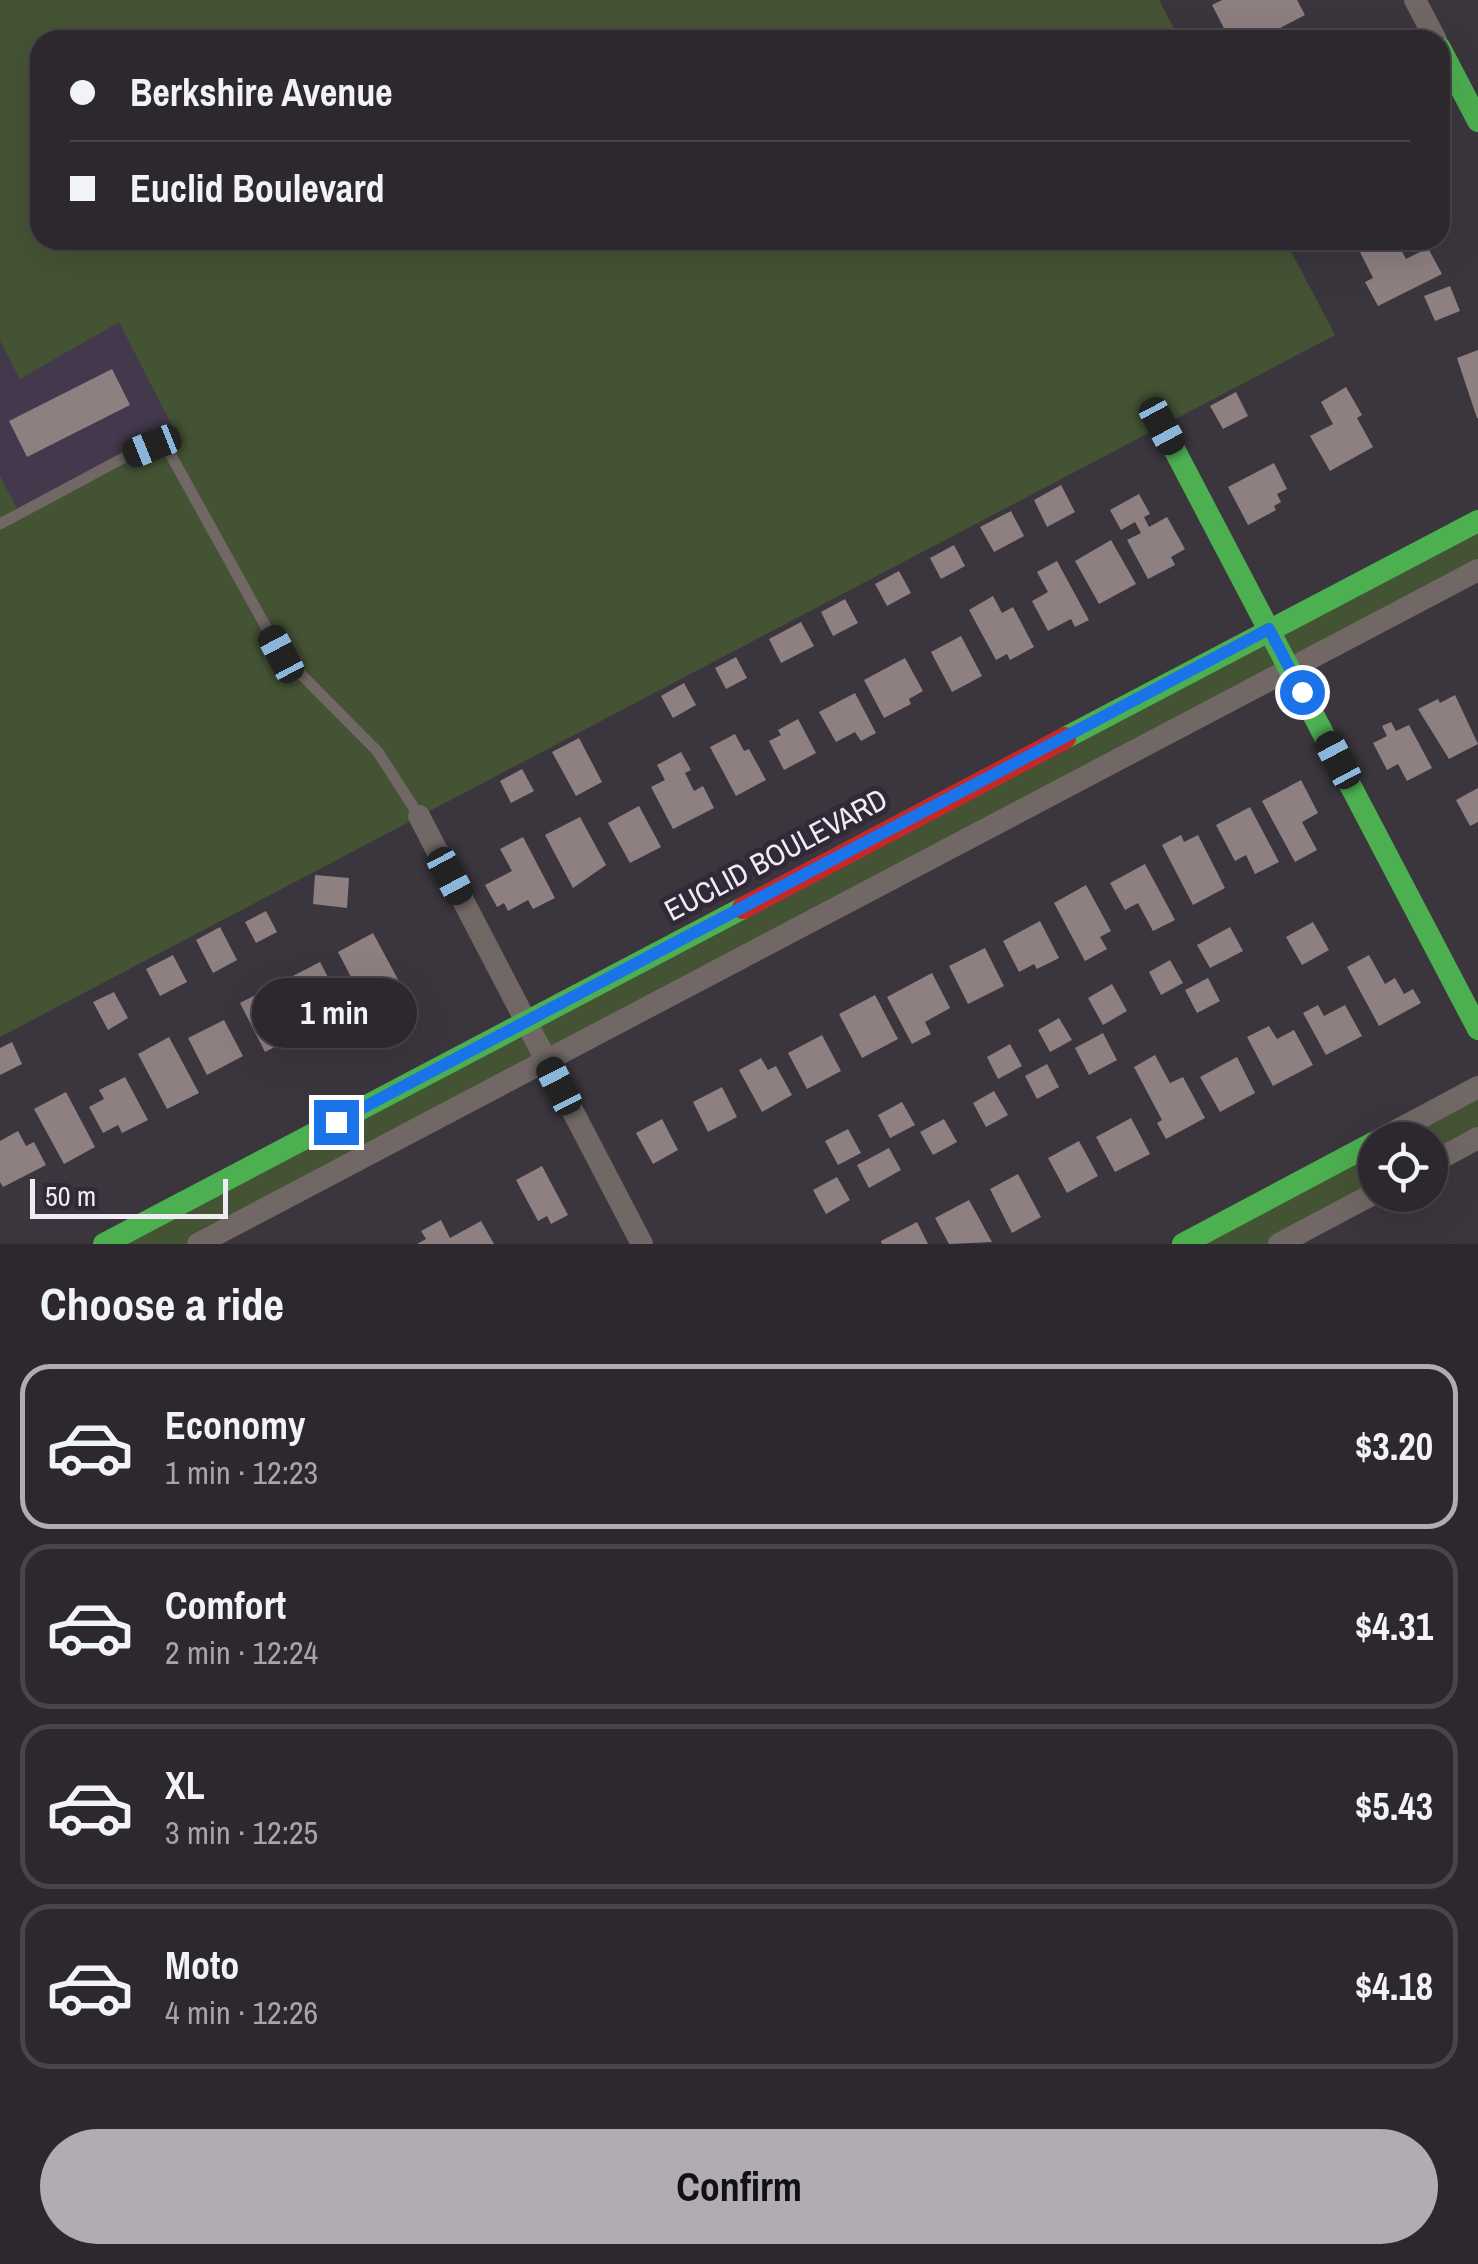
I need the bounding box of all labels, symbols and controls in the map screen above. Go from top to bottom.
text: Berkshire Avenue [130,67,393,118]
text: Euclid Boulevard [130,163,385,214]
car [1135,392,1189,460]
car [119,421,185,471]
car [254,620,308,688]
route start [1280,670,1325,715]
car [1311,726,1365,794]
street label: EUCLID BOULEVARD [657,778,894,930]
car [423,842,477,910]
callout: 1 min [254,977,418,1047]
text: 1 min [300,991,369,1034]
car [532,1052,586,1120]
route end [314,1100,359,1145]
map controls [1358,1122,1448,1212]
button: locate [1358,1122,1448,1212]
scale bar [30,1174,228,1218]
text: 50 m [45,1177,96,1215]
text: Choose a ride [40,1273,284,1334]
text: Economy [165,1400,305,1451]
icon: car [45,1402,135,1492]
text: $3.20 [1355,1421,1433,1472]
text: 1 min · 12:23 [165,1451,318,1494]
text: Comfort [165,1580,286,1631]
icon: car [45,1582,135,1672]
text: $4.31 [1355,1601,1433,1652]
text: 2 min · 12:24 [165,1631,318,1674]
text: XL [165,1760,205,1811]
icon: car [45,1762,135,1852]
text: $5.43 [1355,1781,1433,1832]
text: 3 min · 12:25 [165,1811,318,1854]
text: Moto [165,1940,239,1991]
icon: car [45,1942,135,2032]
text: $4.18 [1355,1961,1433,2012]
text: 4 min · 12:26 [165,1991,318,2034]
button: Confirm [40,2129,1438,2244]

